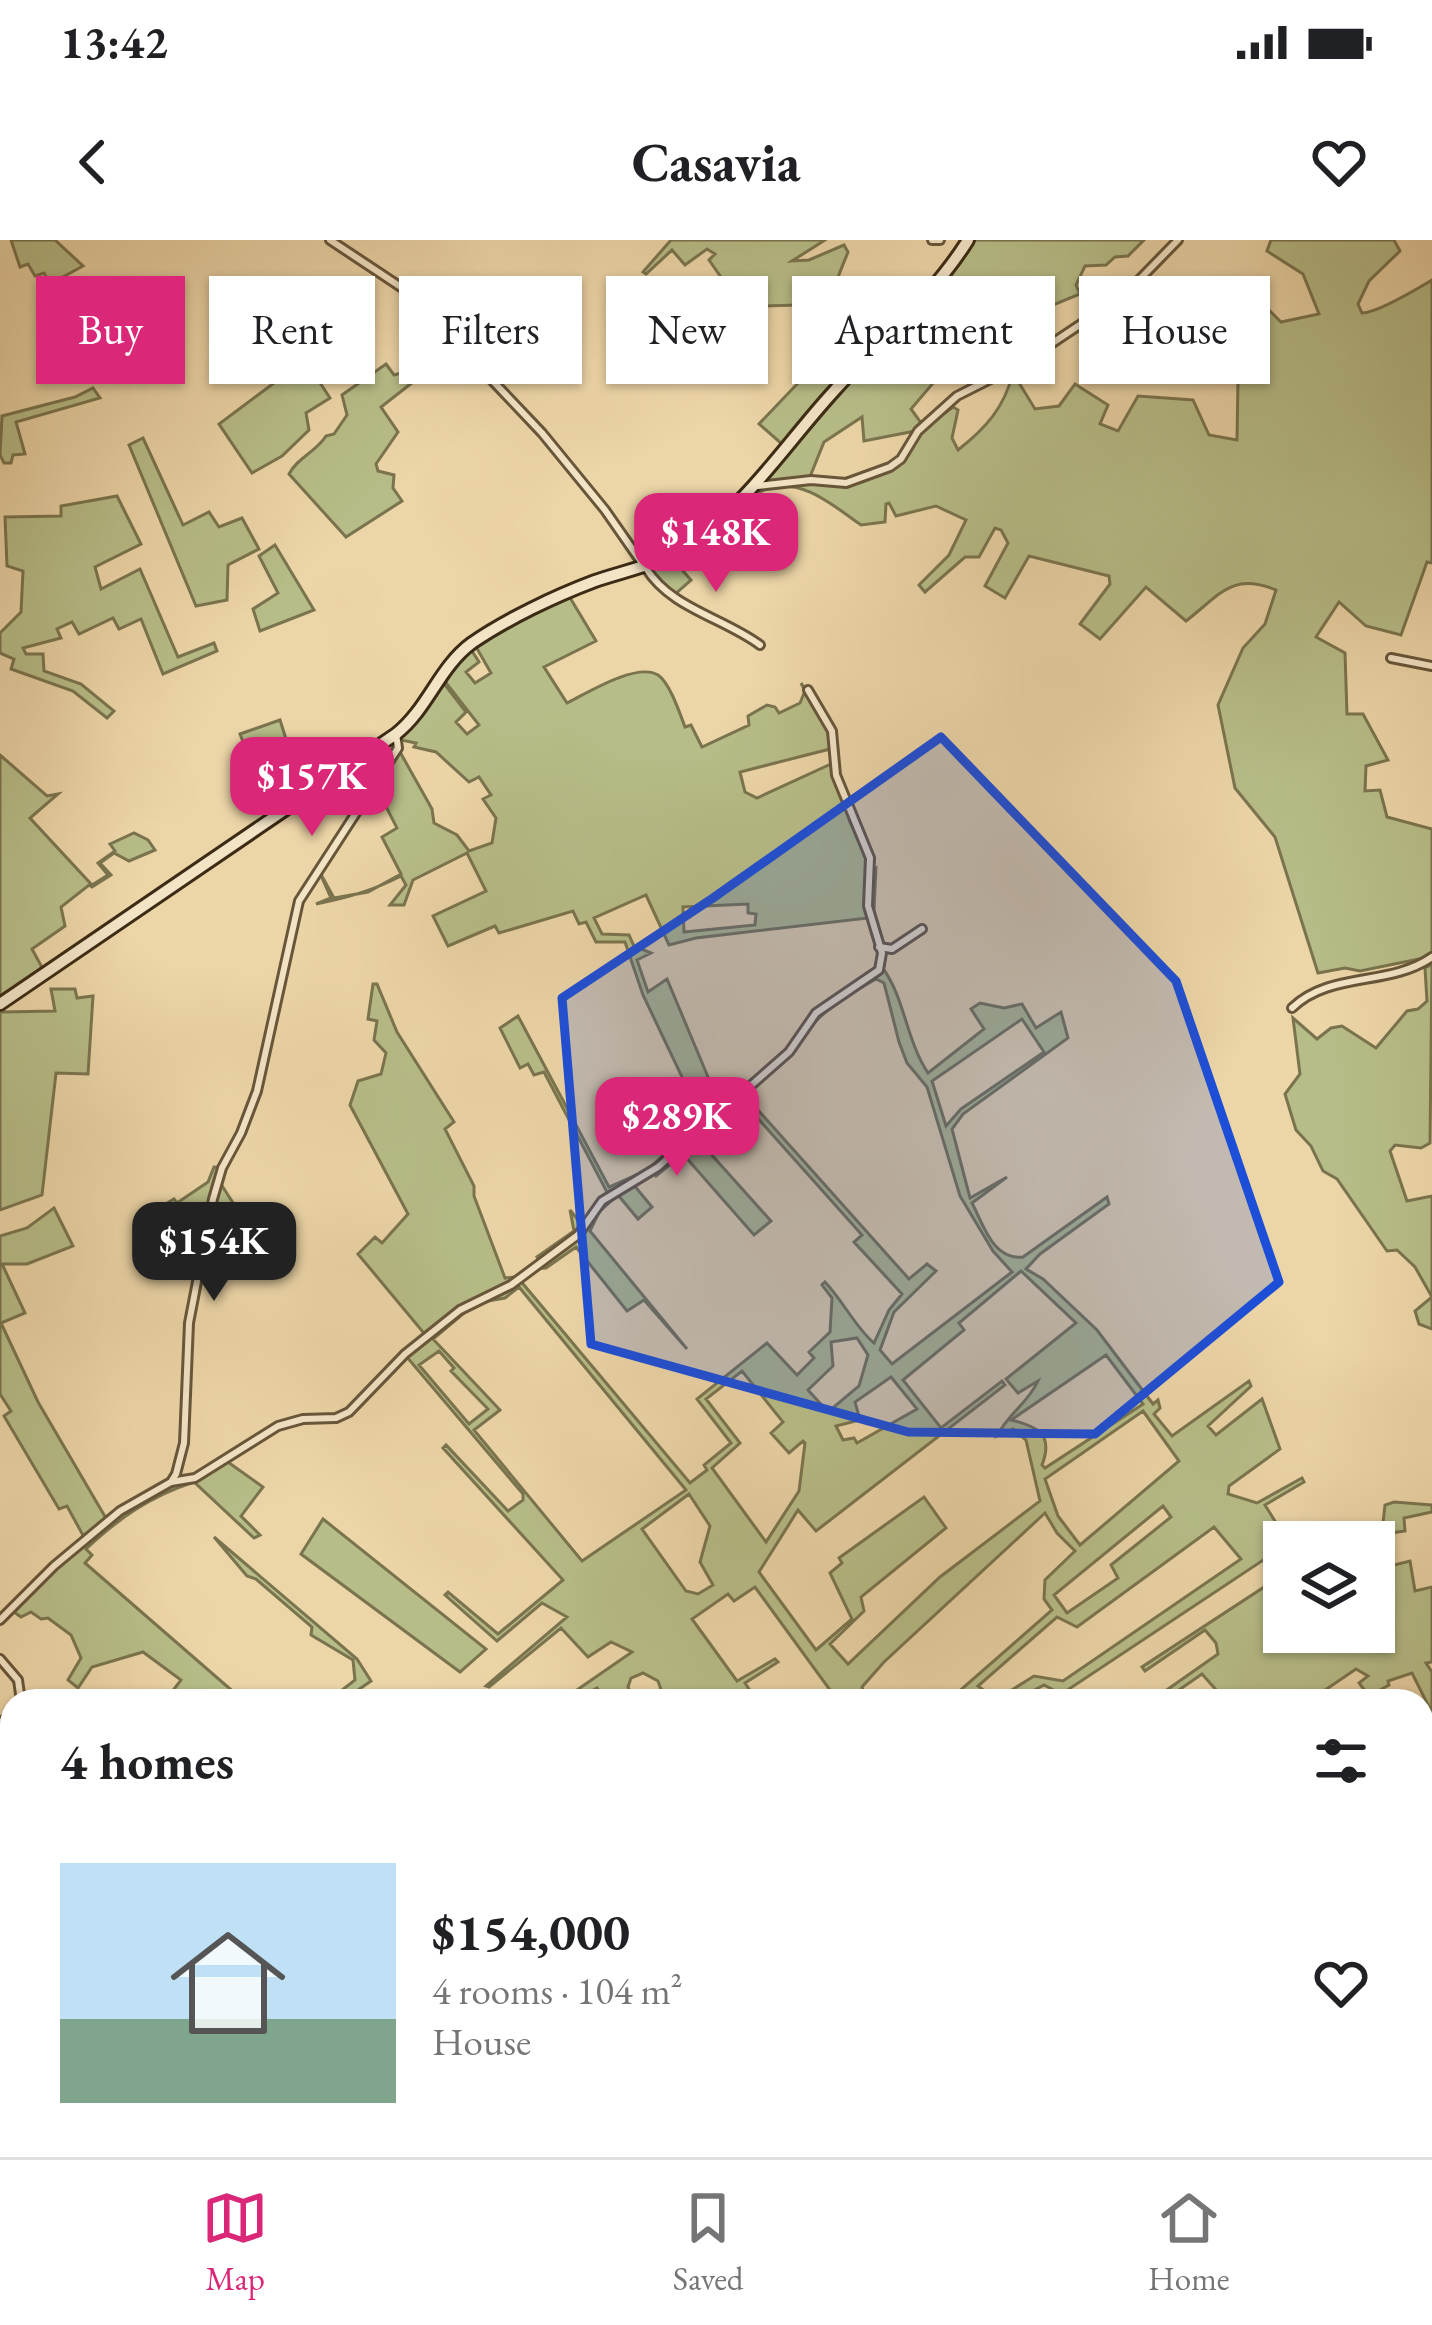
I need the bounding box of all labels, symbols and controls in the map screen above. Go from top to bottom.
text: 13:42 [60,13,168,71]
text: Casavia [632,127,800,197]
icon: back [60,129,126,195]
icon: heart [1306,129,1372,195]
chip: Buy [36,276,185,384]
chip: Rent [209,276,375,384]
chip: Filters [399,276,582,384]
chip: New [606,276,768,384]
chip: Apartment [792,276,1055,384]
chip: House [1079,276,1270,384]
pin: $148K [632,493,800,595]
text: $148K [661,506,771,557]
pin: $157K [228,737,396,839]
text: $157K [257,750,367,801]
pin: $289K [593,1077,761,1179]
text: $289K [622,1090,732,1141]
pin: $154K [130,1202,298,1304]
text: $154K [159,1215,269,1266]
map controls [1263,1521,1395,1653]
button: layers [1263,1521,1395,1653]
text: 4 homes [60,1728,234,1794]
icon: filters [1308,1728,1374,1794]
text: $154,000 [432,1899,630,1965]
icon: home [156,1911,300,2055]
icon: heart [1308,1950,1374,2016]
text: 4 rooms · 104 m² [432,1965,683,2016]
text: House [432,2016,531,2067]
tab: Map [202,2185,268,2300]
tab: Saved [673,2185,744,2300]
tab: Home [1148,2185,1230,2300]

